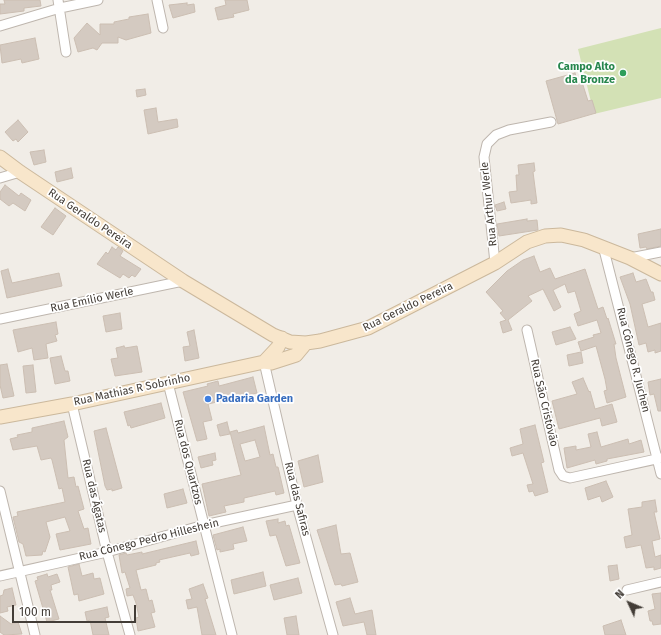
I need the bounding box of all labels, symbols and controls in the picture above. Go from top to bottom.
place label: Campo Alto da Bronze [558,60,615,86]
marker: Campo Alto da Bronze [618,68,628,78]
street label: Rua Arthur Werle [478,161,500,247]
street label: Rua Geraldo Pereira [45,186,135,252]
street label: Rua Geraldo Pereira [361,279,455,335]
street label: Rua Emílio Werle [49,285,135,315]
street label: Rua Cônego R. Juchen [614,306,652,414]
street label: Rua São Cristóvão [527,358,561,448]
street label: Rua Mathias R Sobrinho [72,371,192,409]
place label: Padaria Garden [216,392,293,406]
marker: Padaria Garden [203,394,213,404]
street label: Rua dos Quartzos [171,418,205,506]
street label: Rua das Ágatas [79,458,109,534]
street label: Rua das Safiras [281,461,313,537]
street label: Rua Cônego Pedro Hilleshein [78,516,220,564]
north arrow [609,583,649,623]
text: N [613,587,627,601]
scale bar [14,597,138,623]
text: 100 m [19,605,51,619]

